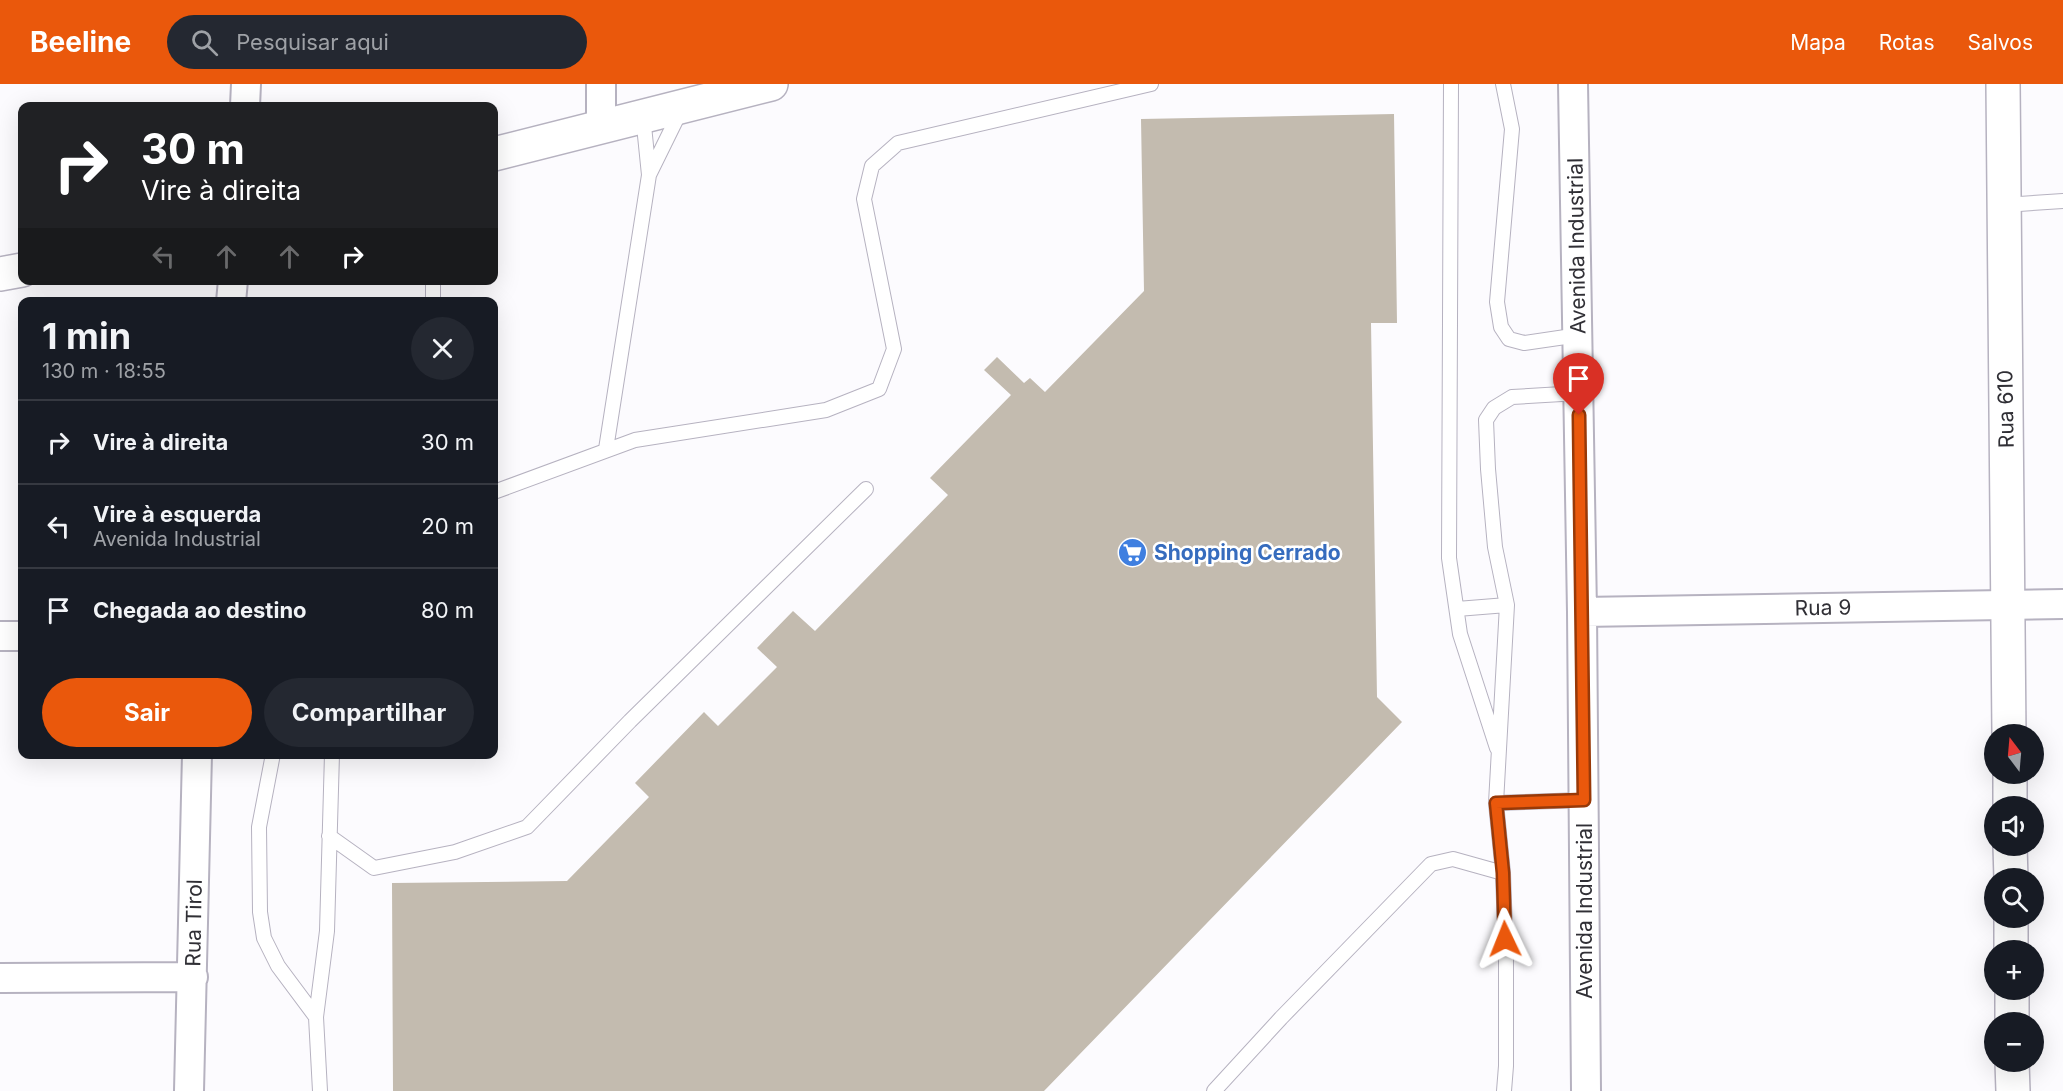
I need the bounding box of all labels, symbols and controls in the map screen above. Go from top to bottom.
search box [167,15,587,69]
text: Beeline [30,25,131,59]
icon: search [188,26,221,59]
text: Pesquisar aqui [236,29,389,55]
text: Mapa [1790,30,1846,55]
text: Rotas [1879,30,1934,55]
text: Salvos [1967,30,2033,55]
text: 30 m [141,123,245,174]
icon: right [42,126,120,204]
street label: Avenida Industrial [1562,158,1591,334]
text: Vire à direita [141,174,301,207]
icon: left [147,240,180,273]
icon: ahead [210,240,243,273]
icon: ahead [273,240,306,273]
icon: right [336,240,369,273]
text: 1 min [42,314,131,358]
button: close [411,317,474,380]
pin [1553,353,1604,415]
text: 130 m · 18:55 [42,359,166,383]
icon: arrive [1562,362,1595,395]
street label: Rua 610 [1992,370,2019,448]
icon: right [42,426,75,459]
text: Vire à direita [93,429,228,455]
text: 30 m [421,429,474,455]
text: Vire à esquerda [93,501,261,527]
icon: left [42,510,75,543]
text: 20 m [421,513,474,539]
text: Avenida Industrial [93,527,261,551]
supermarket icon: Shopping Cerrado [1117,537,1149,569]
place label: Shopping Cerrado [1154,540,1341,565]
icon: arrive [42,594,75,627]
street label: Rua 9 [1794,595,1852,620]
text: Chegada ao destino [93,597,307,623]
text: 80 m [421,597,474,623]
button: Sair [42,678,252,747]
button: Compartilhar [264,678,474,747]
north arrow [1984,724,2044,784]
map controls [1984,724,2044,1072]
button: sound [1984,796,2044,856]
street label: Avenida Industrial [1572,823,1597,999]
button: search [1984,868,2044,928]
street label: Rua Tirol [180,879,207,967]
position arrow [1473,907,1537,971]
button: + [1984,940,2044,1000]
button: − [1984,1012,2044,1072]

